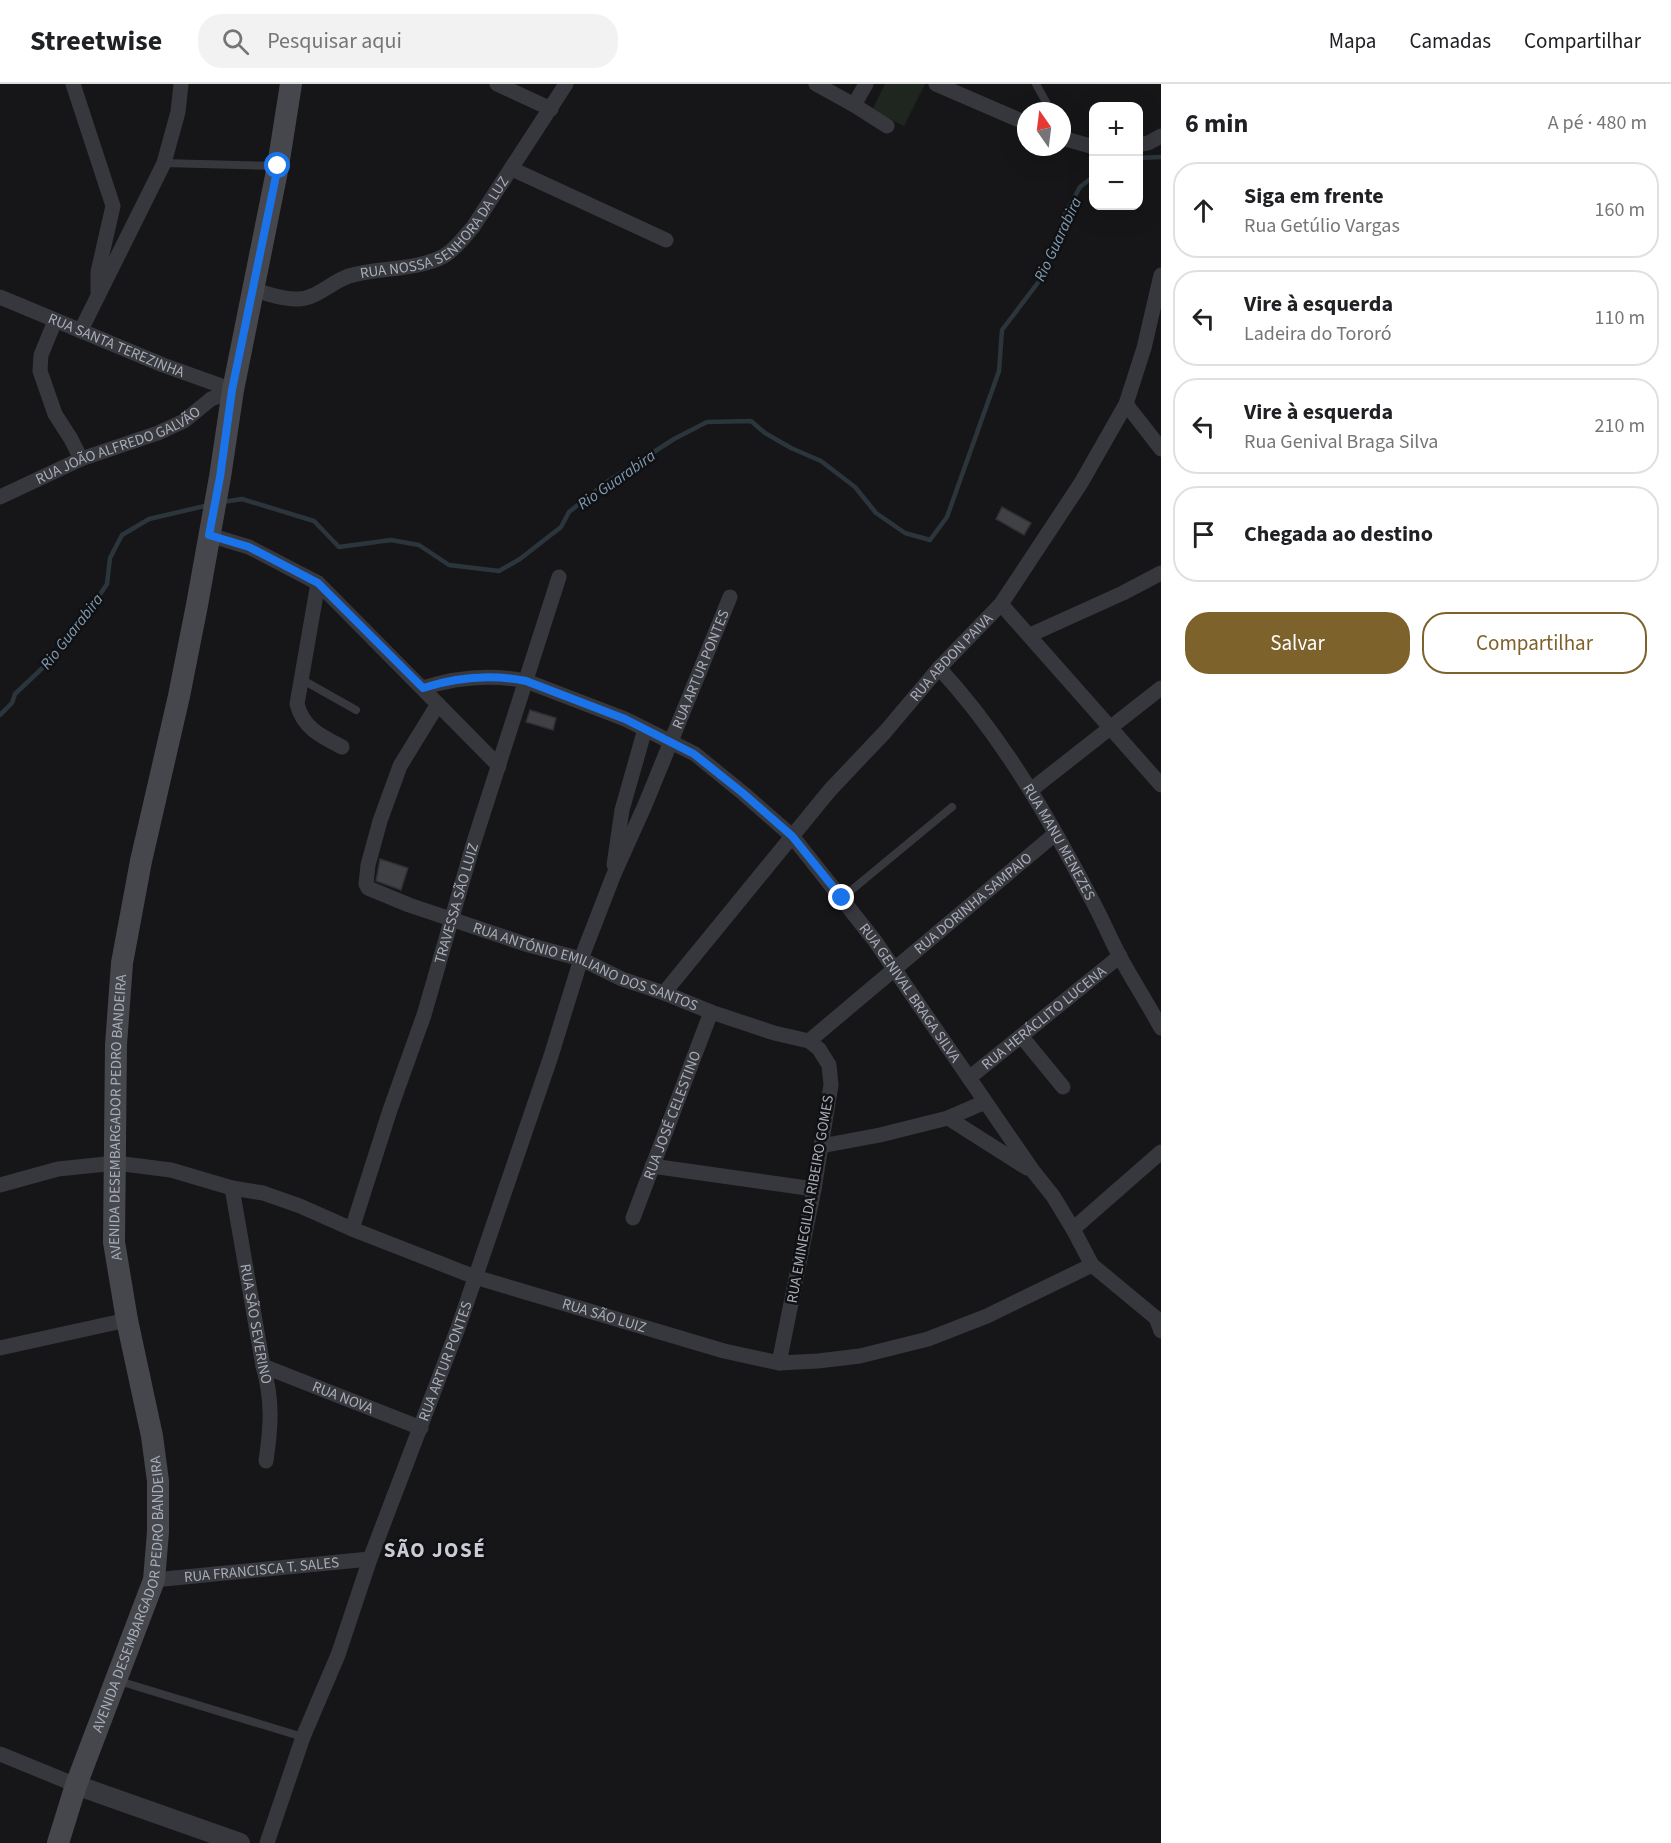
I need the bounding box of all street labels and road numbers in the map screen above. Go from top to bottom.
street label: RUA NOSSA SENHORA DA LUZ [358,172,514,284]
street label: RUA SANTA TEREZINHA [45,308,188,383]
street label: RUA JOÃO ALFREDO GALVÃO [32,402,205,490]
street label: RUA ARTUR PONTES [667,607,735,732]
street label: RUA ABDON PAIVA [905,608,998,706]
street label: RUA MANU MENEZES [1018,780,1100,904]
street label: TRAVESSA SÃO LUIZ [429,841,484,966]
street label: RUA DORINHA SAMPAIO [909,848,1037,959]
street label: RUA ANTÓNIO EMILIANO DOS SANTOS [470,917,701,1017]
street label: RUA GENIVAL BRAGA SILVA [854,919,966,1068]
street label: RUA HERÁCLITO LUCENA [977,961,1111,1075]
street label: AVENIDA DESEMBARGADOR PEDRO BANDEIRA [104,973,132,1262]
street label: RUA JOSÉ CELESTINO [638,1048,706,1183]
street label: RUA EMINEGILDA RIBEIRO GOMES [782,1093,839,1305]
street label: RUA SÃO SEVERINO [234,1262,277,1386]
street label: RUA SÃO LUIZ [560,1294,649,1338]
street label: RUA ARTUR PONTES [413,1298,477,1424]
street label: RUA NOVA [309,1376,377,1420]
street label: AVENIDA DESEMBARGADOR PEDRO BANDEIRA [87,1454,169,1736]
street label: RUA FRANCISCA T. SALES [183,1552,340,1588]

